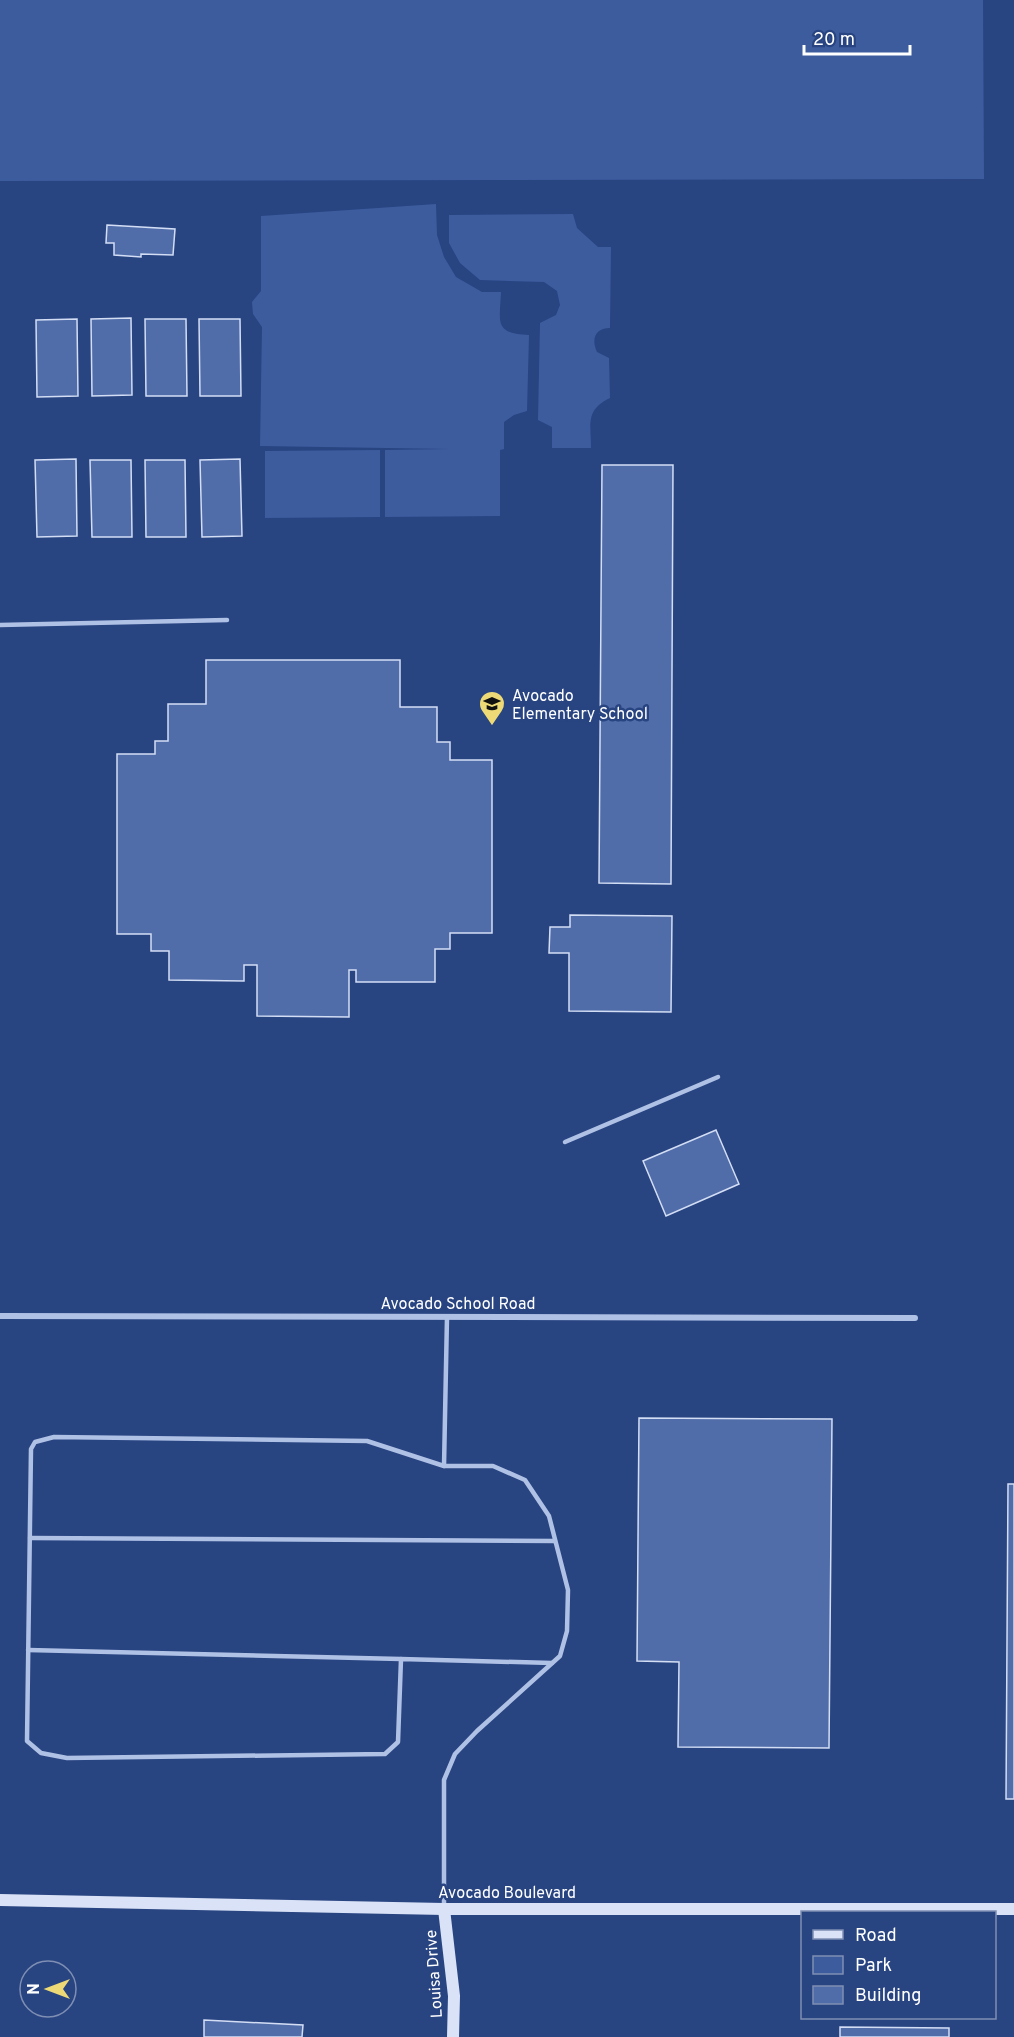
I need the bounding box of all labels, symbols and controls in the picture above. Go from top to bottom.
scale bar [804,18,910,56]
text: 20 m [813,29,855,52]
place label: Avocado Elementary School [512,687,648,725]
school or university icon: Avocado Elementary School [477,689,507,727]
street label: Avocado School Road [380,1295,536,1315]
street label: Avocado Boulevard [438,1884,576,1904]
legend [801,1911,996,2019]
text: Road [855,1925,897,1948]
street label: Louisa Drive [422,1929,448,2019]
text: Park [855,1955,892,1978]
north arrow [18,1959,78,2019]
text: N [25,1983,45,1995]
text: Building [855,1985,921,2008]

